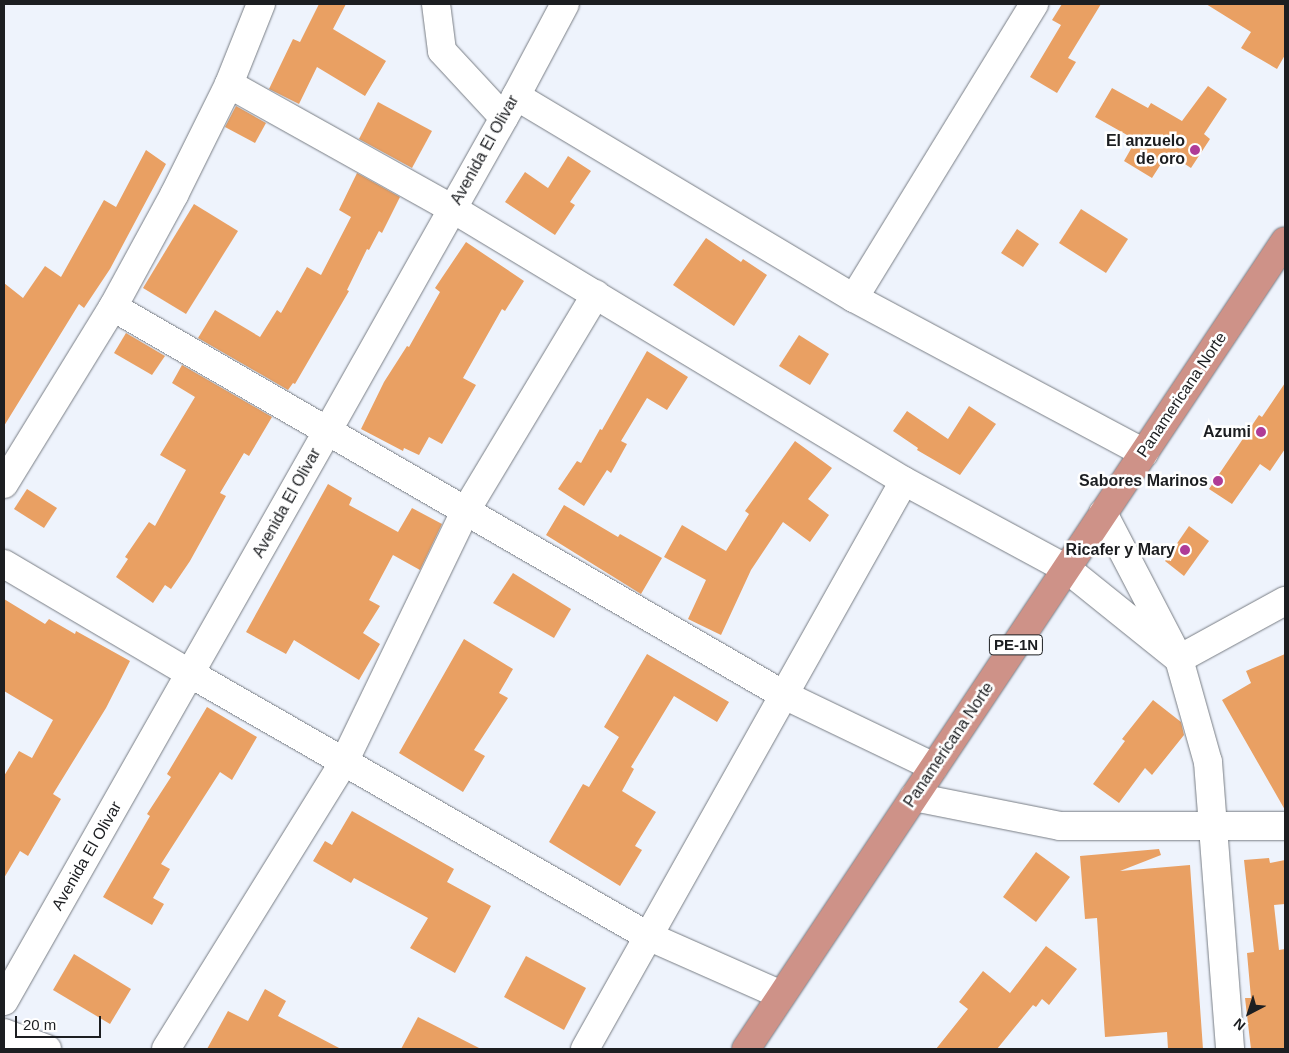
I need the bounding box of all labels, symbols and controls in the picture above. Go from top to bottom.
street label: Avenida El Olivar [447,92,523,208]
place label: El anzuelo de oro [1106,131,1185,169]
marker: El anzuelo de oro [1189,144,1201,156]
street label: Panamericana Norte [1133,329,1231,461]
place label: Azumi [1203,422,1251,442]
marker: Azumi [1255,426,1267,438]
street label: Avenida El Olivar [249,445,325,561]
place label: Sabores Marinos [1079,471,1208,491]
marker: Sabores Marinos [1212,475,1224,487]
place label: Ricafer y Mary [1066,540,1175,560]
marker: Ricafer y Mary [1179,544,1191,556]
road number: PE-1N [988,632,1044,658]
street label: Panamericana Norte [900,679,998,811]
street label: Avenida El Olivar [48,798,126,914]
north arrow [1224,988,1274,1038]
scale bar [18,1006,104,1038]
text: N [1230,1015,1248,1034]
text: 20 m [23,1016,56,1033]

